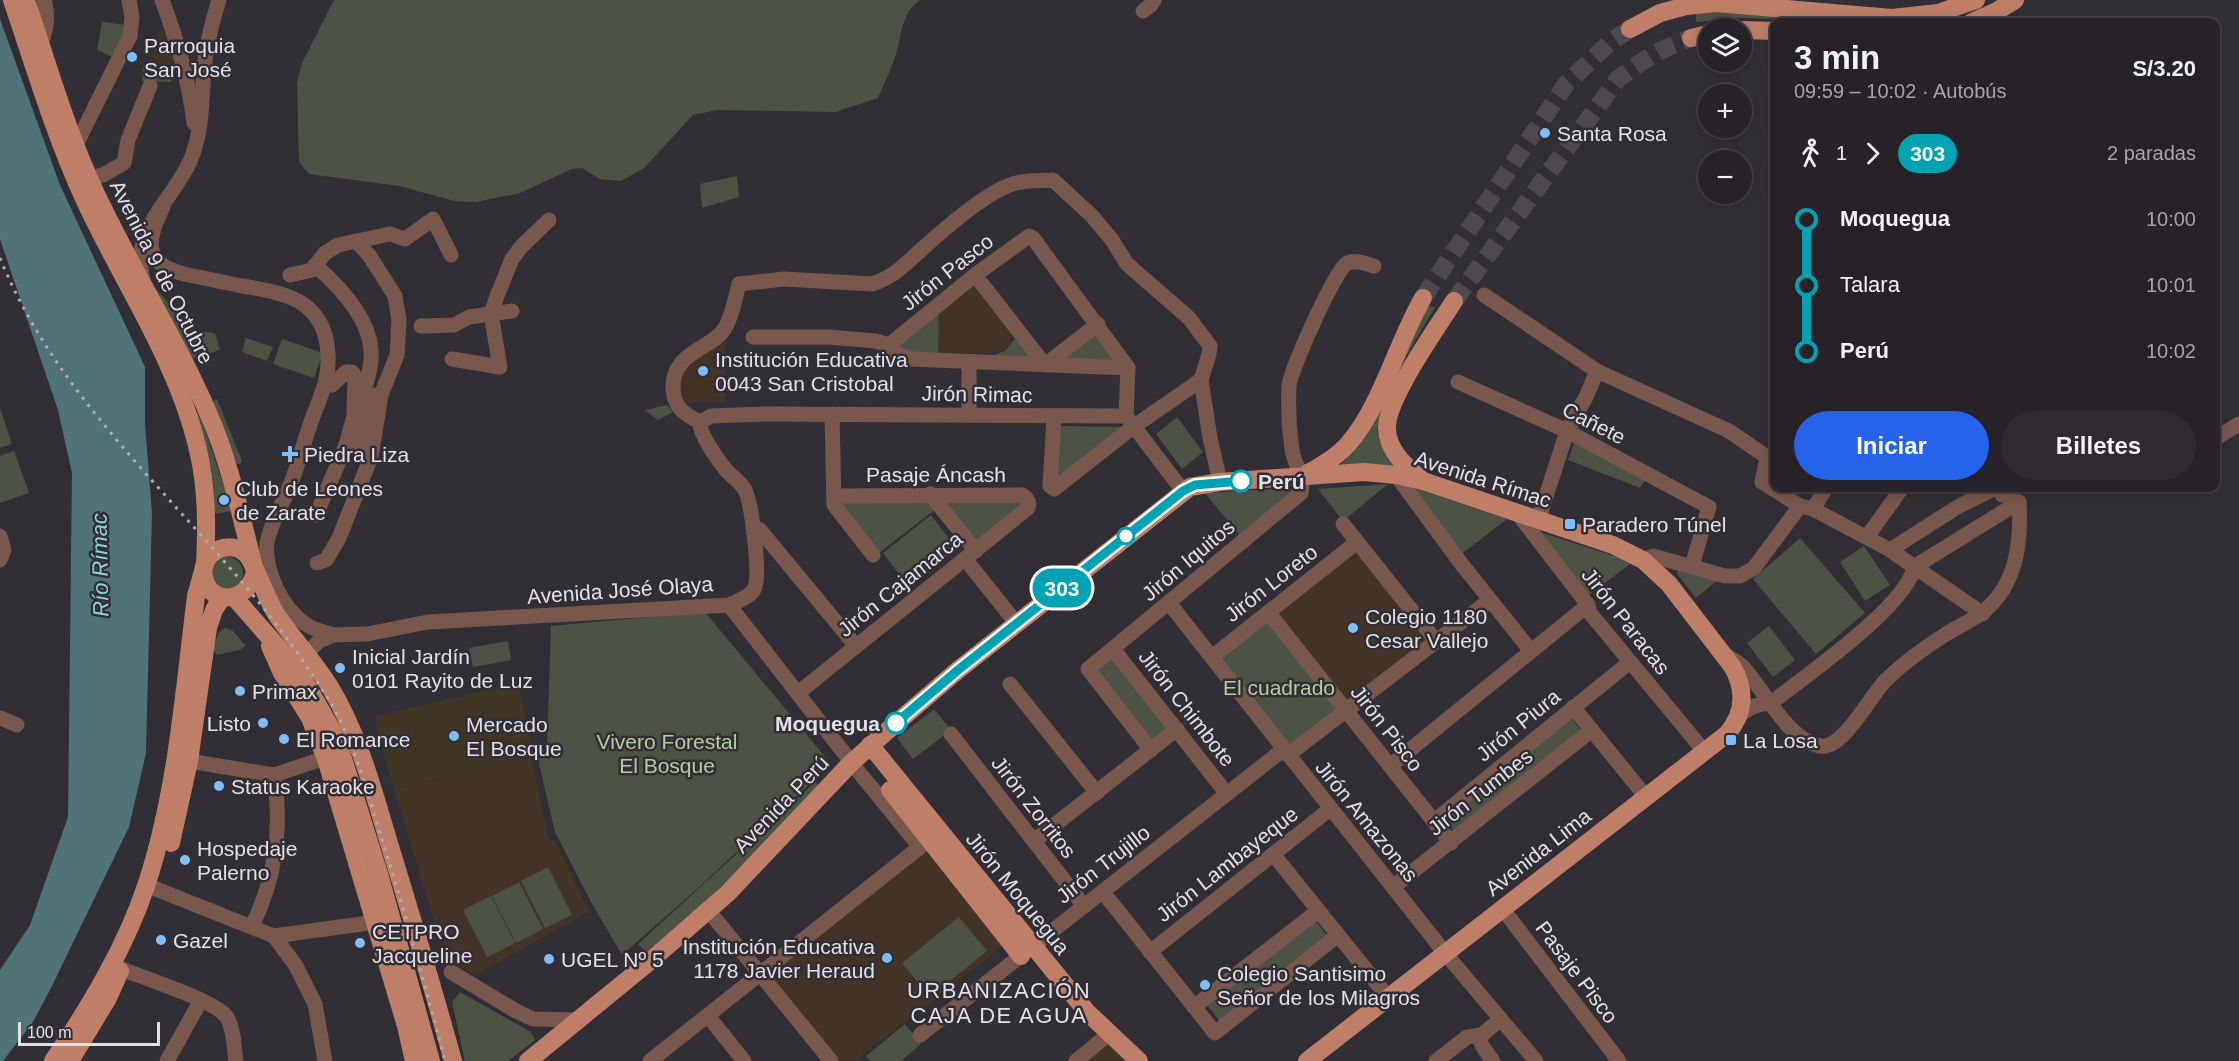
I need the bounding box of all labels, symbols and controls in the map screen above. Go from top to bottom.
map controls [1698,18,1752,204]
button: layers [1698,18,1752,72]
place label: Parroquia San José [144,34,235,81]
text: 3 min [1794,39,1880,76]
marker: Parroquia San José [125,50,139,64]
text: S/3.20 [2132,56,2196,81]
text: 09:59 – 10:02 · Autobús [1794,80,2006,102]
button: + [1698,84,1752,138]
place label: Santa Rosa [1557,122,1667,145]
marker: Santa Rosa [1538,126,1552,140]
icon: walk [1794,137,1827,170]
icon: forward [1856,137,1889,170]
text: 1 [1836,142,1847,164]
text: 303 [1910,142,1945,165]
text: 2 paradas [2107,142,2196,164]
button: − [1698,150,1752,204]
street label: Avenida 9 de Octubre [106,176,218,368]
text: Moquegua [1840,206,1950,231]
text: 10:00 [2146,208,2196,230]
street label: Jirón Pasco [897,229,997,315]
text: Talara [1840,272,1900,297]
text: 10:01 [2146,274,2196,296]
text: Perú [1840,338,1889,363]
text: 10:02 [2146,340,2196,362]
place label: Institución Educativa 0043 San Cristobal [715,348,908,395]
marker: Institución Educativa 0043 San Cristobal [696,364,710,378]
street label: Jirón Rimac [921,382,1033,406]
street label: Cañete [1559,397,1629,449]
button: Iniciar [1794,411,1989,480]
button: Billetes [2001,411,2196,480]
place label: Piedra Liza [304,443,409,466]
marker: Piedra Liza [281,445,299,463]
street label: Avenida Rímac [1412,446,1554,512]
street label: Pasaje Áncash [866,463,1006,486]
marker: Perú [1230,470,1252,492]
place label: Perú [1258,470,1305,493]
place label: Club de Leones de Zarate [236,477,383,524]
marker: Club de Leones de Zarate [217,493,231,507]
water label: Río Rímac [87,513,113,617]
place label: Paradero Túnel [1582,513,1726,536]
street label: Jirón Iquitos [1137,515,1239,605]
marker: Paradero Túnel [1563,517,1577,531]
street label: Jirón Cajamarca [833,527,967,641]
unlabelled marker [1117,527,1135,545]
street label: Jirón Loreto [1220,540,1322,626]
street label: Jirón Paracas [1577,563,1675,679]
line badge: 303 [1028,568,1096,608]
street label: Avenida José Olaya [526,572,714,608]
text: 303 [1044,577,1080,600]
place label: Colegio 1180 Cesar Vallejo [1365,605,1488,652]
marker: Colegio 1180 Cesar Vallejo [1346,621,1360,635]
place label: Inicial Jardín 0101 Rayito de Luz [352,645,533,692]
street label: Jirón Chimbote [1134,645,1240,771]
marker: Inicial Jardín 0101 Rayito de Luz [333,661,347,675]
park label: El cuadrado [1223,676,1335,699]
place label: Primax [252,680,318,703]
street label: Jirón Pisco [1346,680,1428,776]
marker: Primax [233,684,247,698]
street label: Jirón Piura [1472,684,1564,766]
place label: Listo [207,712,251,735]
place label: Moquegua [775,712,880,735]
marker: Moquegua [885,712,907,734]
place label: Mercado El Bosque [466,713,562,760]
marker: Listo [256,716,270,730]
place label: El Romance [296,728,410,751]
marker: Mercado El Bosque [447,729,461,743]
place label: La Losa [1743,729,1818,752]
park label: Vivero Forestal El Bosque [597,730,737,777]
marker: El Romance [277,732,291,746]
marker: La Losa [1724,733,1738,747]
street label: Jirón Tumbes [1423,744,1537,840]
street label: Avenida Perú [729,751,833,857]
street label: Jirón Zorritos [987,752,1081,862]
street label: Jirón Amazonas [1311,756,1423,886]
place label: Status Karaoke [231,775,375,798]
marker: Status Karaoke [212,779,226,793]
street label: Jirón Lambayeque [1152,802,1302,926]
street label: Avenida Lima [1481,804,1595,900]
street label: Jirón Trujillo [1052,820,1154,908]
street label: Jirón Moquegua [962,827,1075,959]
place label: Hospedaje Palerno [197,837,297,884]
marker: Hospedaje Palerno [178,853,192,867]
street label: Pasaje Pisco [1531,917,1623,1027]
place label: CETPRO Jacqueline [372,920,472,967]
place label: Gazel [173,929,228,952]
marker: Gazel [154,933,168,947]
place label: Institución Educativa 1178 Javier Heraud [682,935,875,982]
marker: CETPRO Jacqueline [353,936,367,950]
place label: UGEL Nº 5 [561,948,664,971]
marker: Institución Educativa 1178 Javier Heraud [880,951,894,965]
marker: UGEL Nº 5 [542,952,556,966]
place label: Colegio Santisimo Señor de los Milagros [1217,962,1420,1009]
district label: URBANIZACIÓN CAJA DE AGUA [907,978,1091,1028]
marker: Colegio Santisimo Señor de los Milagros [1198,978,1212,992]
scale bar [18,1019,160,1046]
text: 100 m [27,1024,71,1041]

